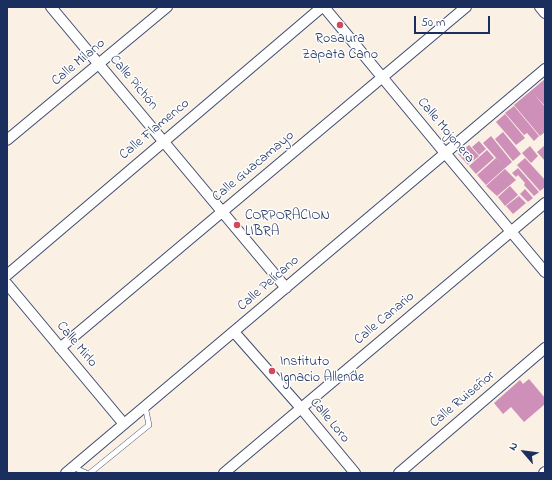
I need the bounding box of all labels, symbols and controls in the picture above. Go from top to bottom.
scale bar [416,8,492,34]
text: 50 m [421,14,445,32]
marker: Rosaura Zapata Cano [335,20,345,30]
place label: Rosaura Zapata Cano [302,32,378,64]
street label: Calle Milano [49,36,109,90]
street label: Calle Pichón [105,52,161,114]
street label: Calle Mojonera [413,95,477,167]
street label: Calle Flamenco [117,96,193,164]
street label: Calle Guacamayo [210,128,298,206]
place label: CORPORACION LIBRA [245,209,330,242]
marker: CORPORACION LIBRA [232,220,242,230]
street label: Calle Pelícano [235,253,303,315]
street label: Calle Canario [351,289,419,349]
street label: Calle Mirlo [52,319,100,371]
place label: Instituto Ignacio Allende [280,355,364,388]
marker: Instituto Ignacio Allende [267,366,277,376]
street label: Calle Ruiseñor [427,368,499,432]
street label: Calle Loro [305,395,353,447]
north arrow [504,432,544,472]
text: N [505,439,522,453]

